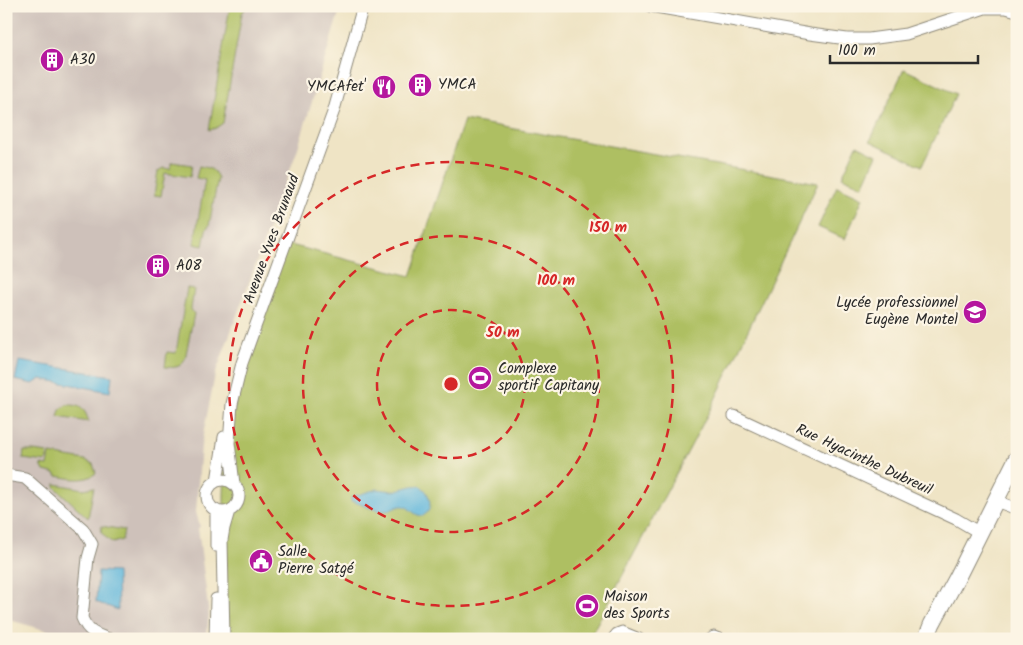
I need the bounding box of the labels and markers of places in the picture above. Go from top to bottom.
building icon: A30 [39,47,65,73]
place label: A30 [70,48,96,72]
building icon: YMCA [407,72,433,98]
place label: YMCA [438,73,477,97]
restaurant icon: YMCAfet' [371,74,397,100]
place label: YMCAfet' [307,75,367,99]
building icon: A08 [145,253,171,279]
place label: A08 [176,254,203,278]
place label: Lycée professionnel Eugène Montel [836,291,958,332]
school or university icon: Lycée professionnel Eugène Montel [962,299,988,325]
place label: Complexe sportif Capitany [498,357,600,398]
sports icon: Complexe sportif Capitany [467,365,493,391]
centre of rings [442,375,460,393]
place label: Salle Pierre Satgé [278,540,355,581]
public building icon: Salle Pierre Satgé [248,548,274,574]
place label: Maison des Sports [604,585,670,626]
sports icon: Maison des Sports [574,593,600,619]

